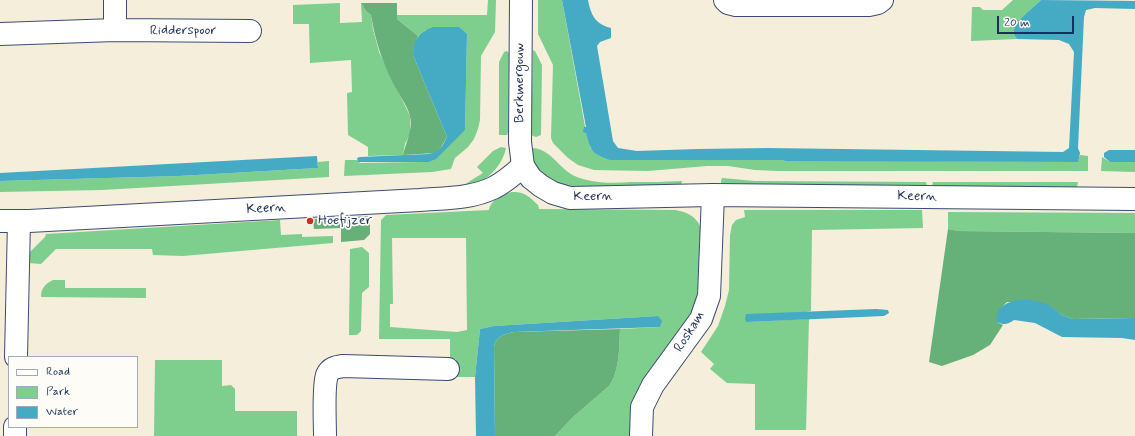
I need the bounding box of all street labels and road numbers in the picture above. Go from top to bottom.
street label: Ridderspoor [150,23,216,39]
street label: Berkmergouw [512,43,528,123]
street label: Keern [897,188,937,206]
street label: Keern [573,189,613,205]
street label: Keern [246,200,286,218]
street label: Roskam [671,308,709,356]

